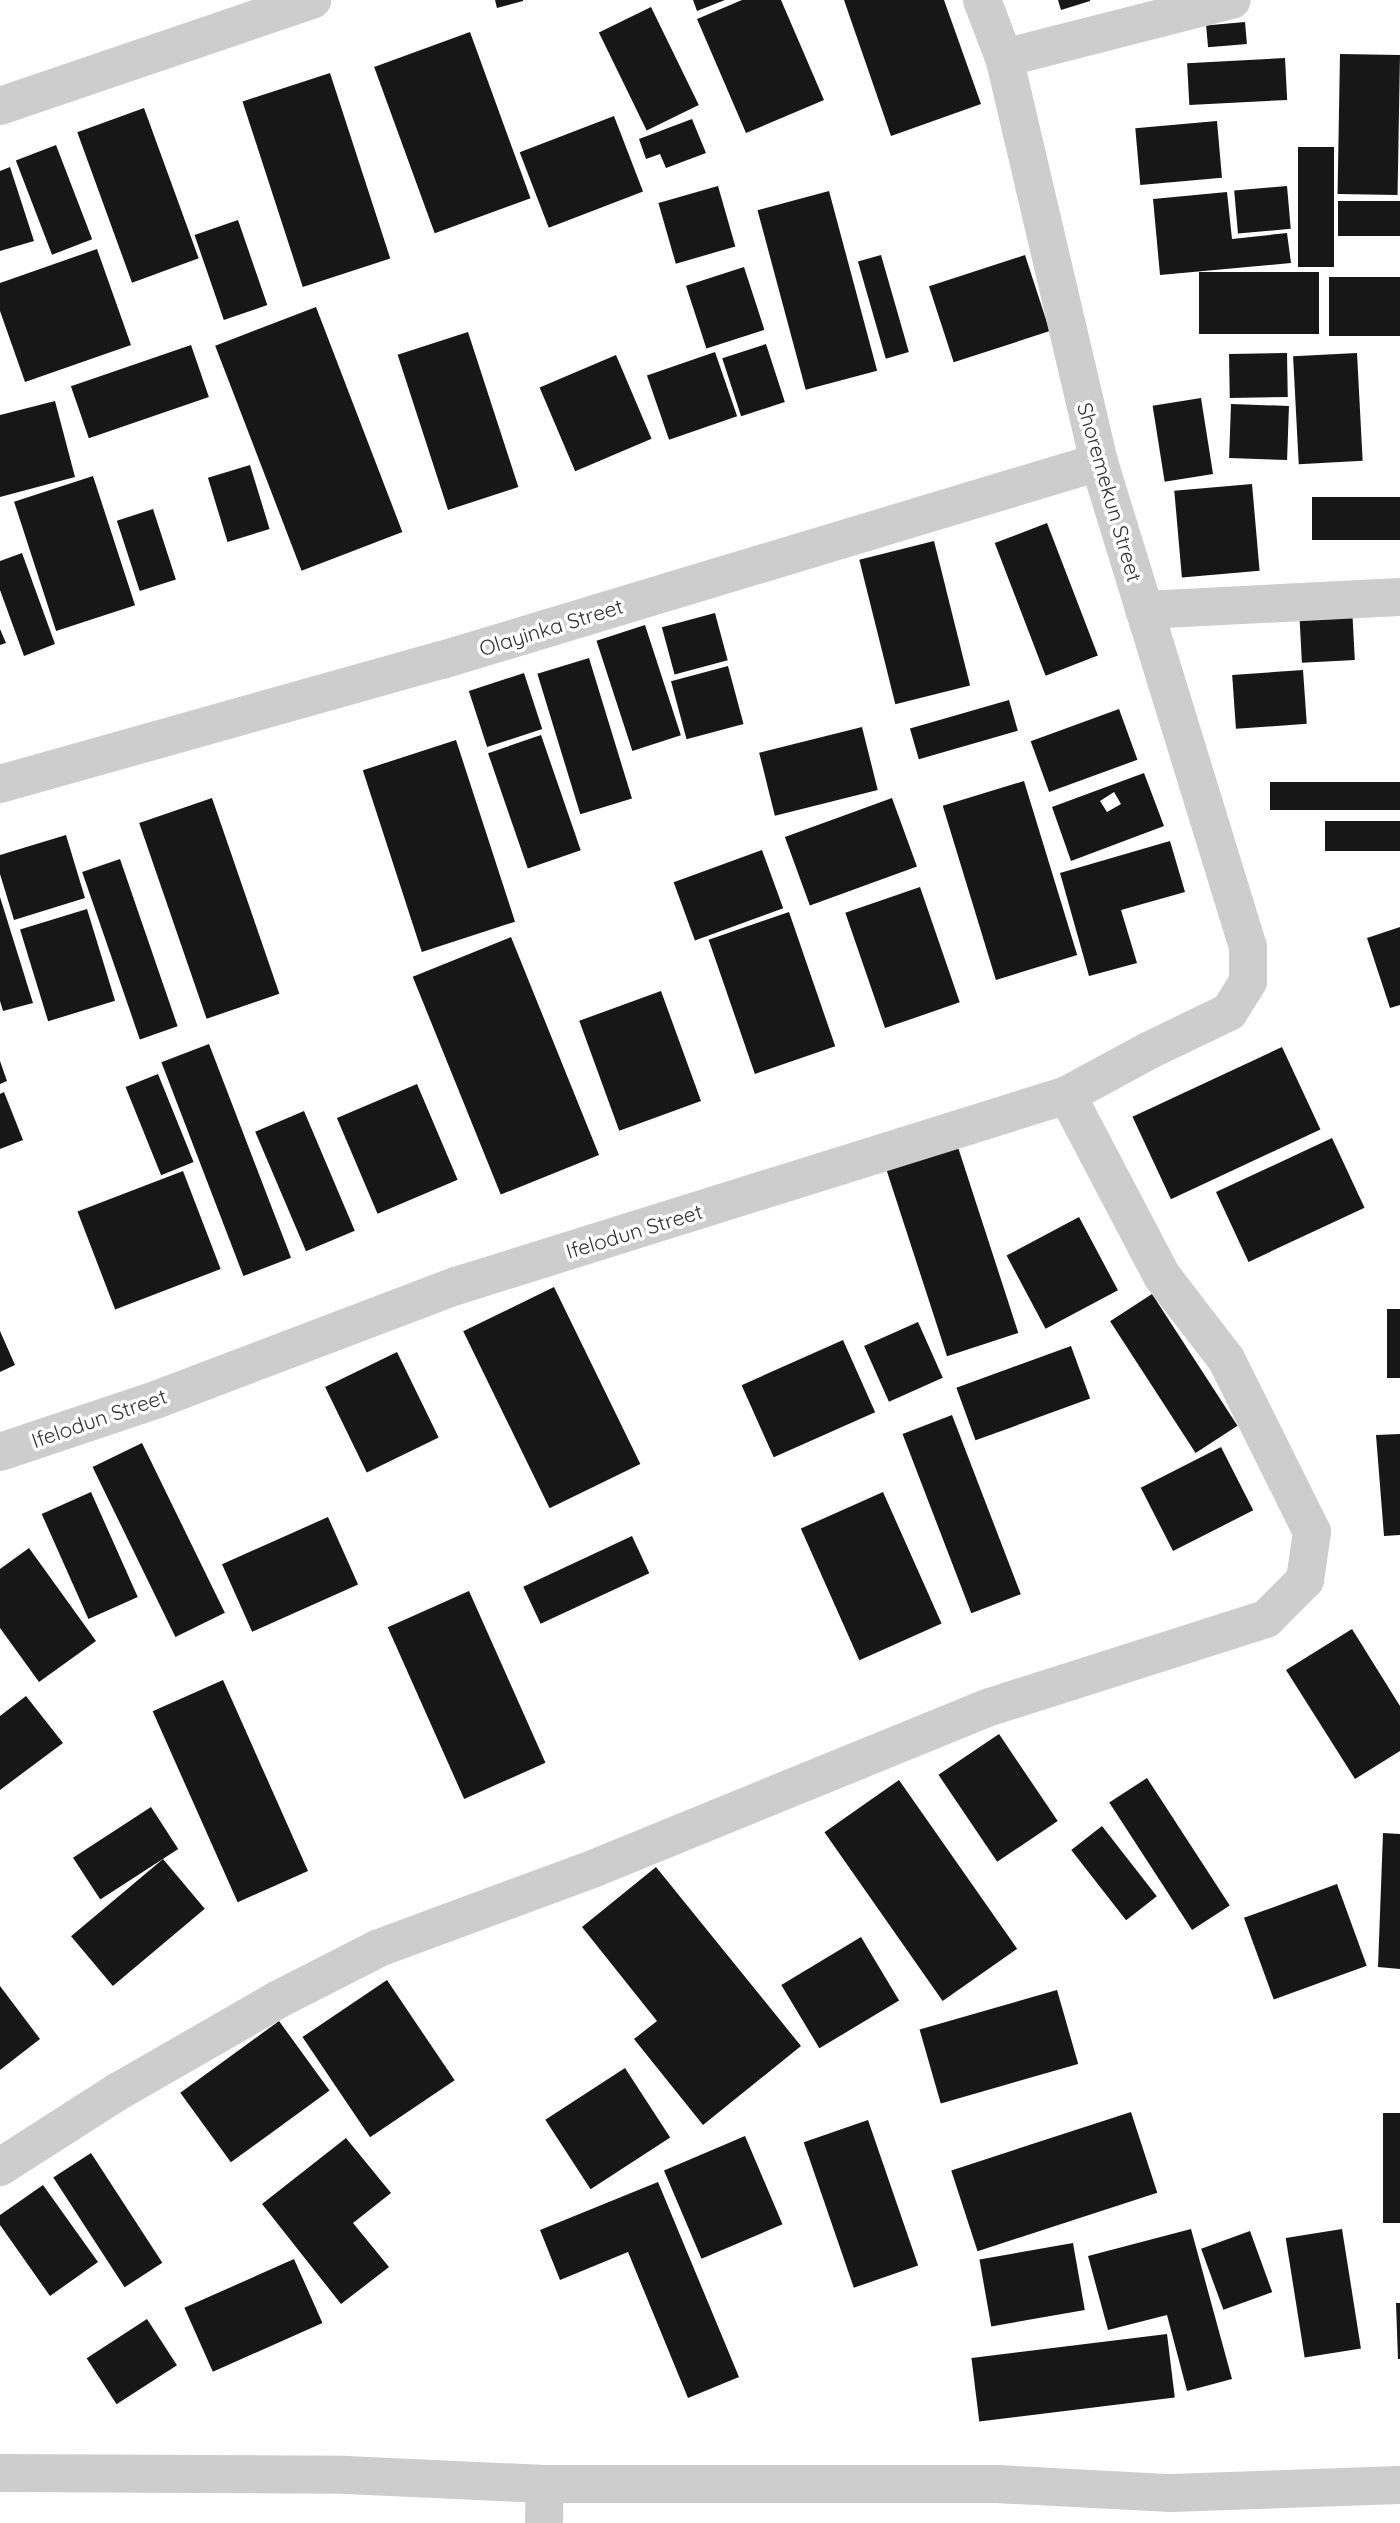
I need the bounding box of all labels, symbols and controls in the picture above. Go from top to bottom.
street label: Shoremekun Street [1072,399,1148,585]
street label: Olayinka Street [476,593,626,661]
street label: Ifelodun Street [563,1198,705,1264]
street label: Ifelodun Street [28,1383,170,1453]

